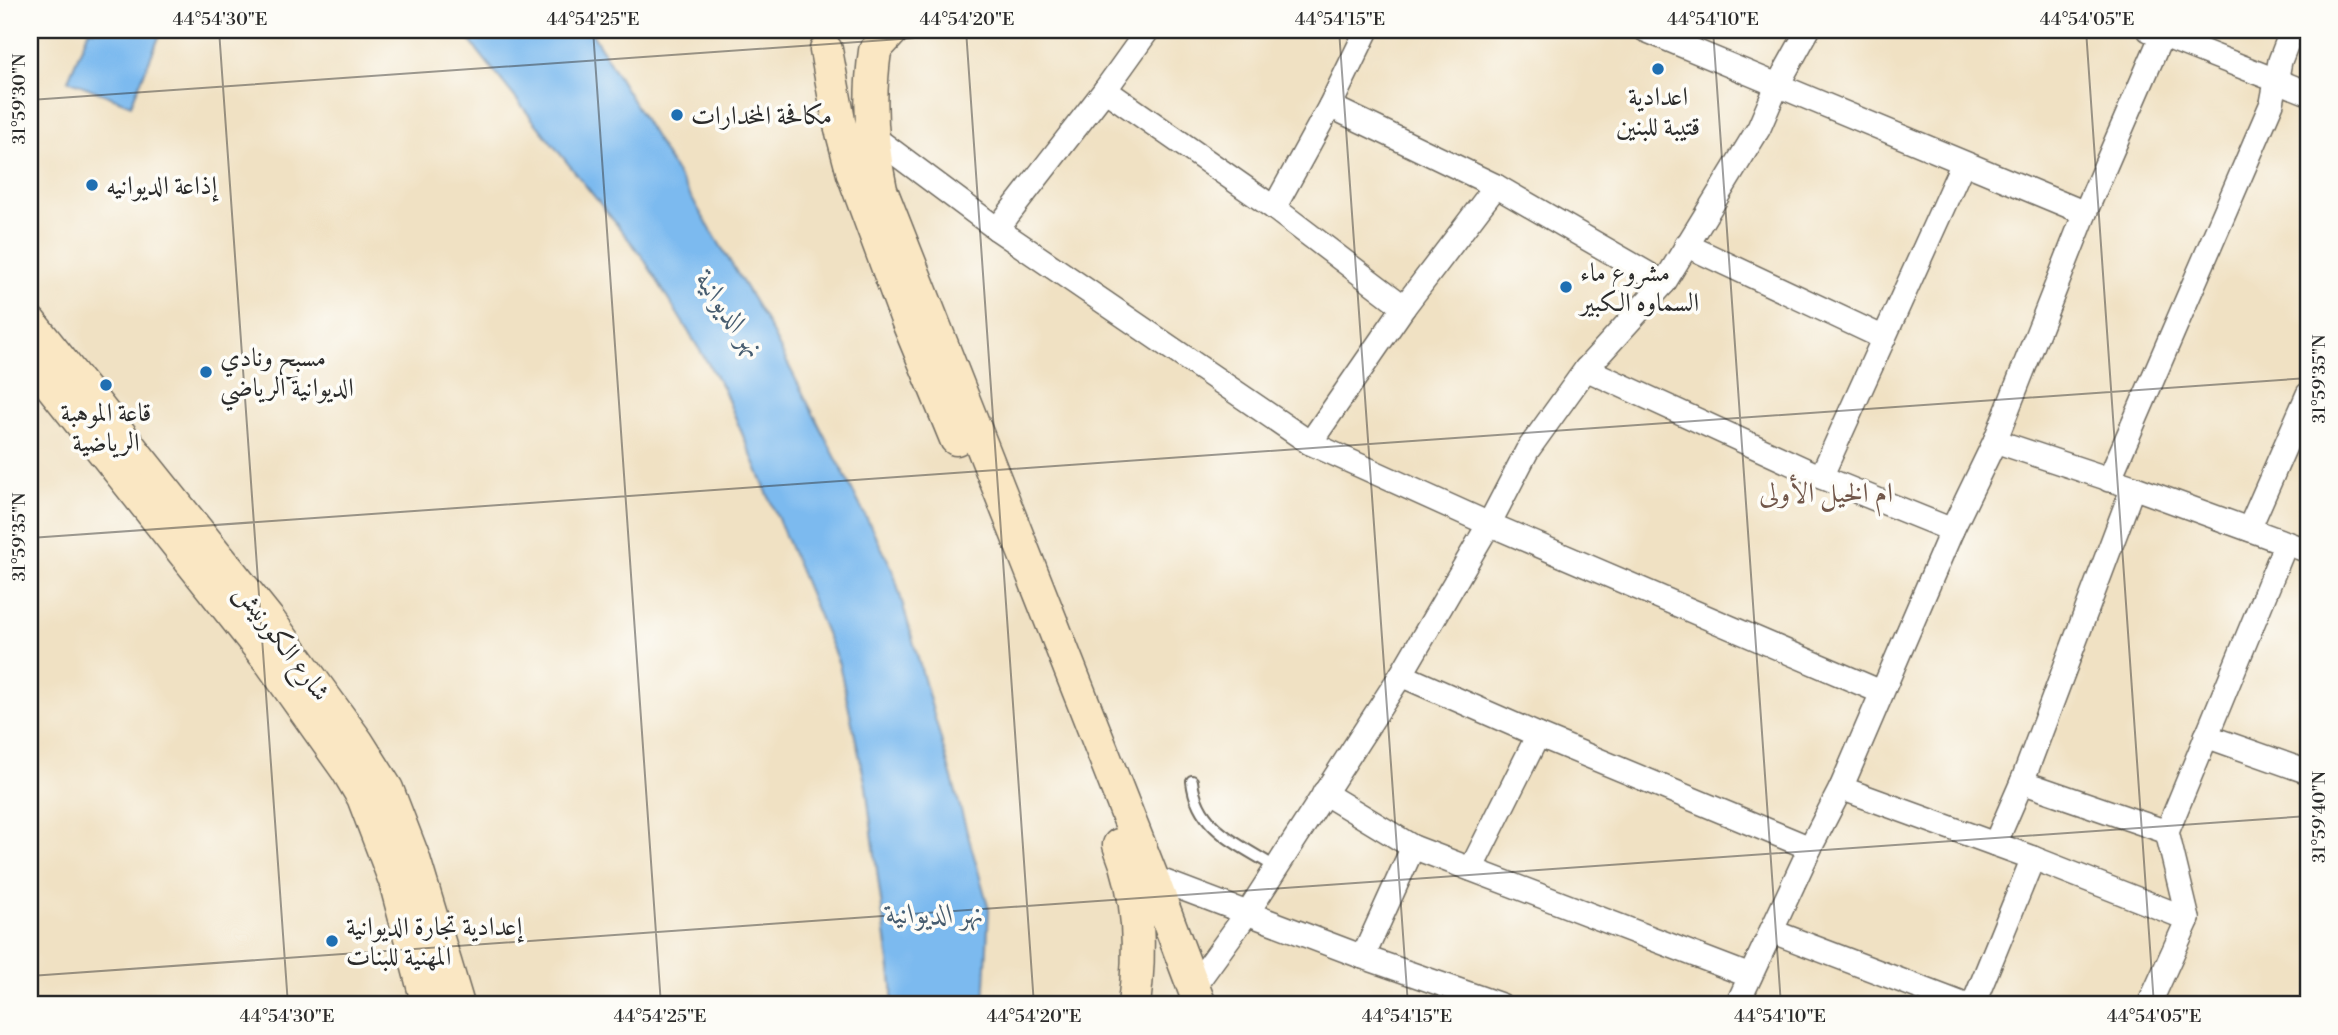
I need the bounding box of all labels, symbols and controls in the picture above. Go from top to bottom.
text: 44°54'30"E [173,8,267,31]
text: 44°54'25"E [546,8,640,31]
text: 44°54'20"E [919,8,1015,31]
text: 44°54'15"E [1295,8,1385,31]
text: 44°54'10"E [1667,8,1759,31]
text: 44°54'05"E [2040,8,2134,31]
text: 31°59'30"N [8,53,31,145]
marker: اعدادية قتيبة للبنين [1650,61,1666,77]
place label: اعدادية قتيبة للبنين [1616,81,1700,143]
place label: مكافحة المخدارات [691,100,832,132]
marker: مكافحة المخدارات [669,107,685,123]
place label: إذاعة الديوانيه [106,170,220,202]
marker: إذاعة الديوانيه [84,177,100,193]
place label: مشروع ماء السماوه الكبير [1577,257,1699,319]
water label: نهر الديوانية [686,262,772,365]
marker: مشروع ماء السماوه الكبير [1558,279,1574,295]
text: 31°59'35"N [2308,334,2331,424]
place label: مسبح ونادي الديوانية الرياضي [220,342,354,411]
marker: مسبح ونادي الديوانية الرياضي [198,364,214,380]
marker: قاعة الموهبة الرياضية [98,377,114,393]
place label: قاعة الموهبة الرياضية [61,397,151,459]
district label: ام الخيل الأولى [1759,474,1893,517]
text: 31°59'35"N [8,492,31,582]
street label: شارع الكورنيش [224,577,337,711]
text: 31°59'40"N [2308,770,2331,863]
water label: نهر الديوانية [883,897,984,932]
place label: إعدادية تجارة الديوانية المهنية للبنات [346,911,525,973]
marker: إعدادية تجارة الديوانية المهنية للبنات [324,933,340,949]
text: 44°54'30"E [240,1005,334,1028]
text: 44°54'25"E [613,1005,707,1028]
text: 44°54'20"E [986,1005,1082,1028]
text: 44°54'15"E [1362,1005,1452,1028]
text: 44°54'10"E [1734,1005,1826,1028]
text: 44°54'05"E [2107,1005,2201,1028]

